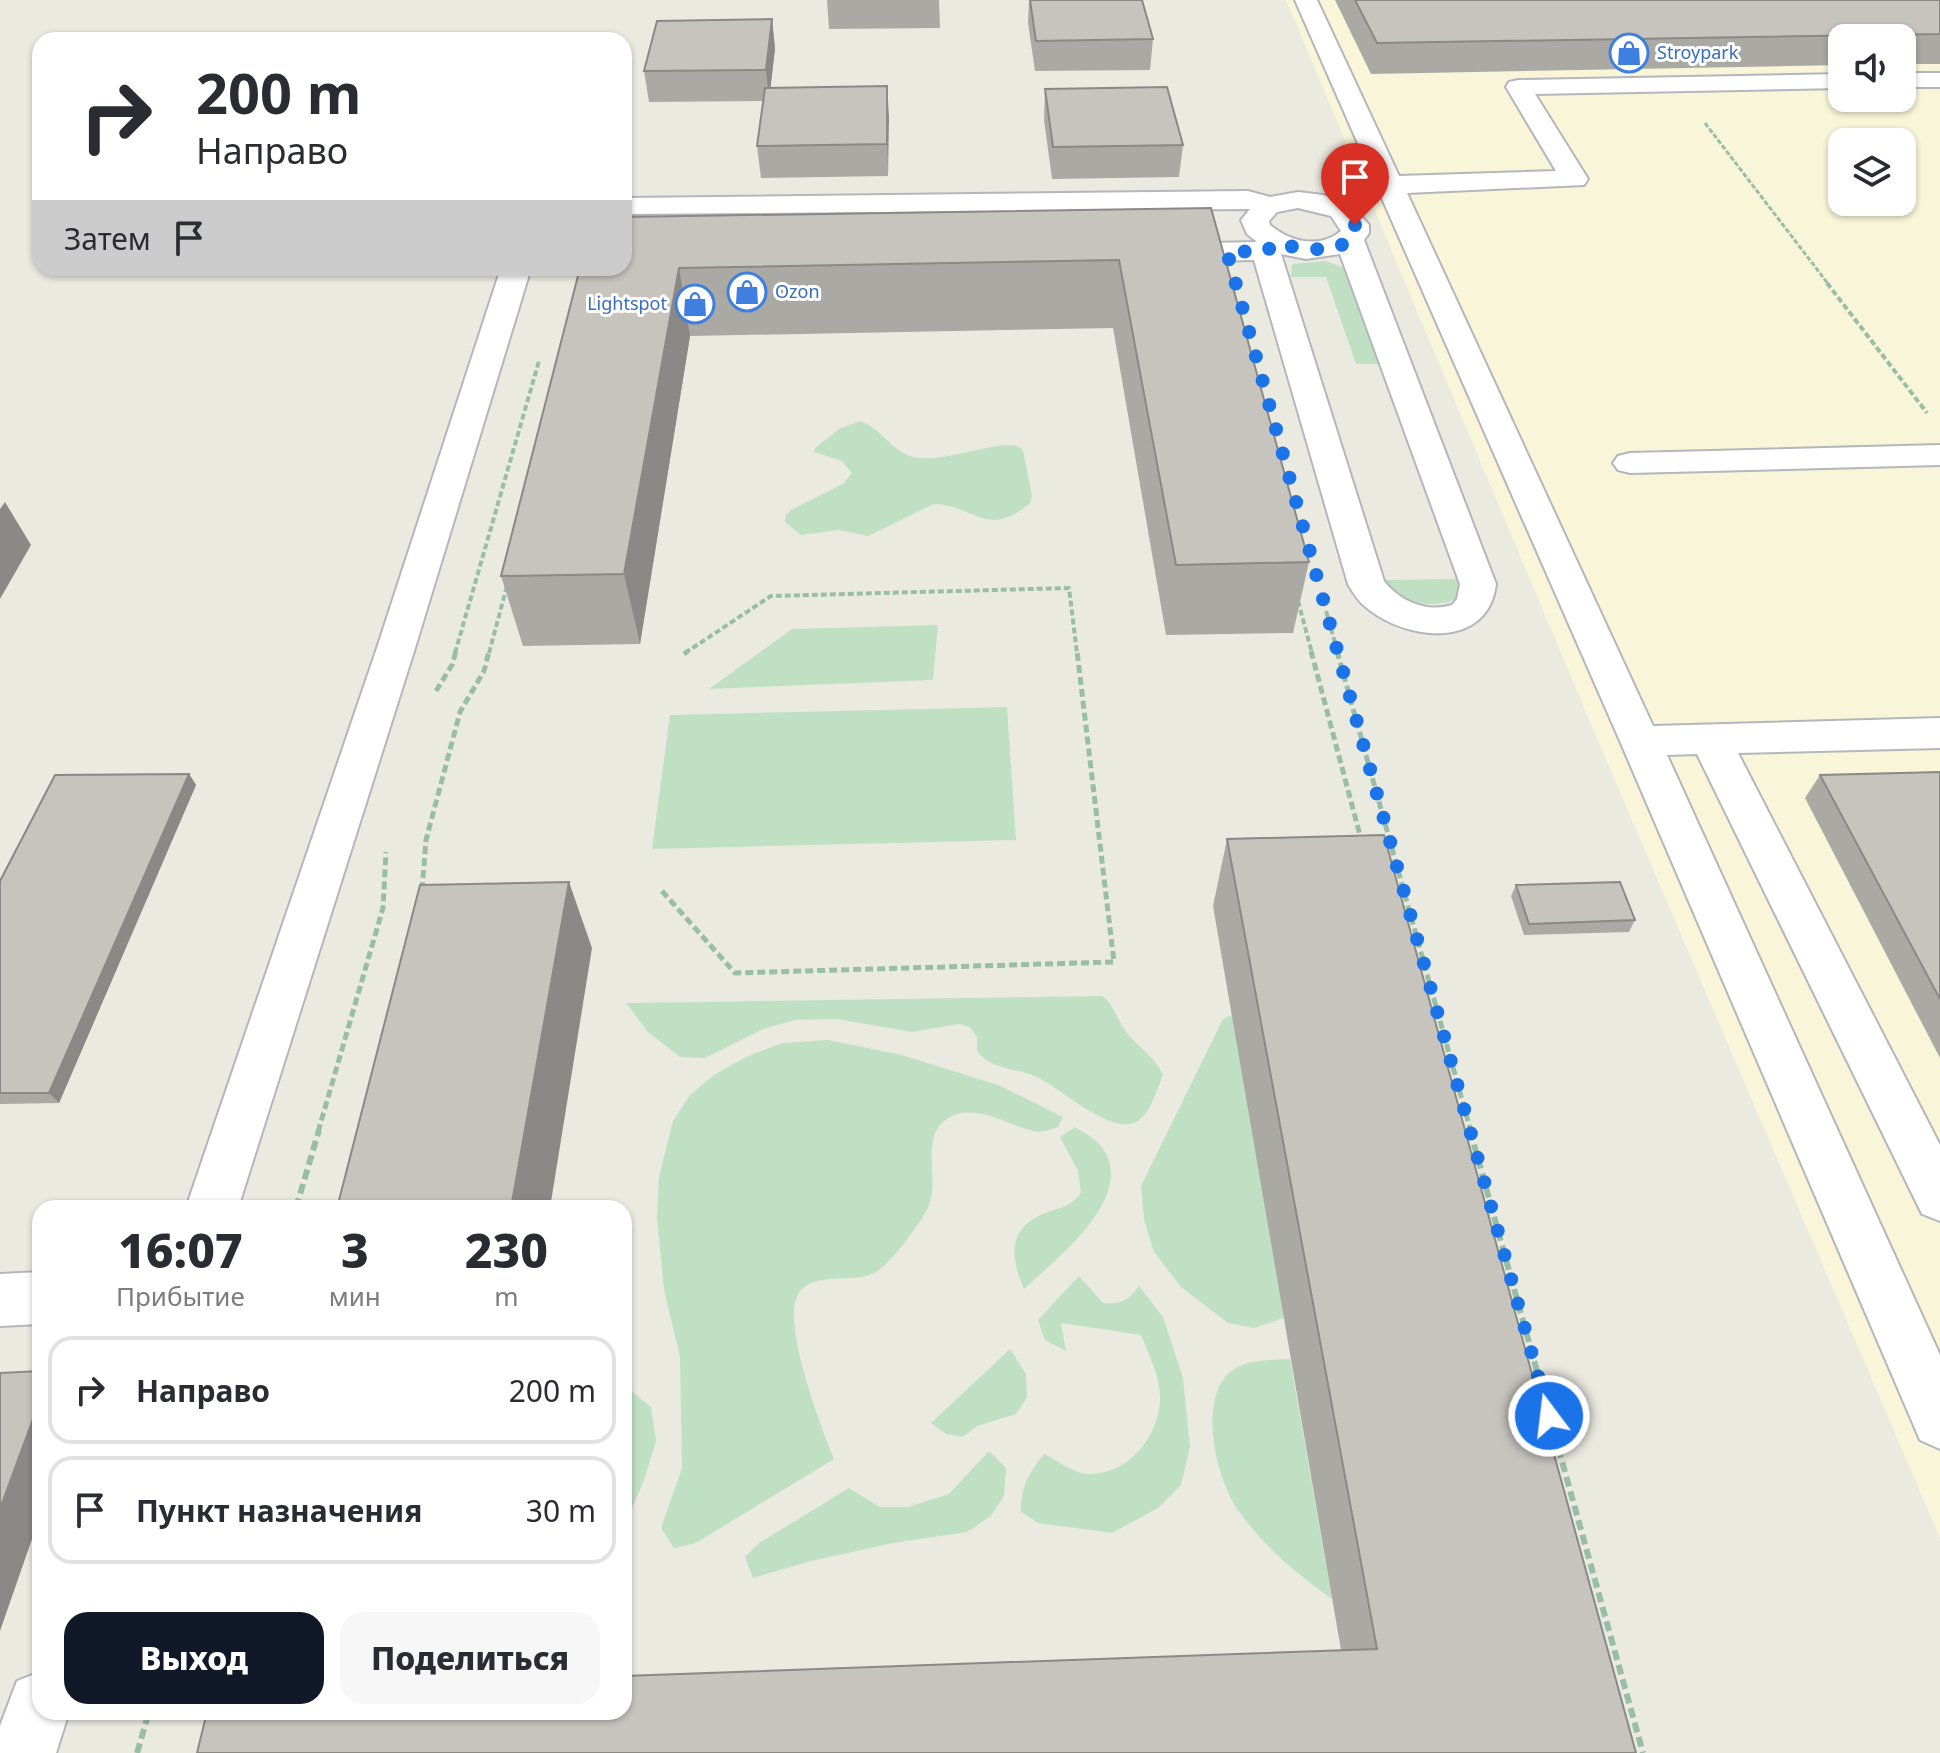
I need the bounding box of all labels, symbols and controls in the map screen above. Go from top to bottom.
map controls [1828,24,1916,216]
button: sound [1828,24,1916,112]
shop icon: Stroypark [1608,32,1650,74]
place label: Stroypark [1657,40,1739,64]
text: 200 m [196,54,361,130]
icon: right [64,64,168,168]
text: Направо [196,126,348,175]
button: layers [1828,128,1916,216]
pin [1321,143,1389,225]
icon: arrive [1333,155,1377,199]
icon: arrive [167,216,211,260]
text: Затем [64,218,151,259]
shop icon: Ozon [726,271,768,313]
place label: Ozon [775,279,820,303]
shop icon: Lightspot [674,283,716,325]
place label: Lightspot [587,291,667,315]
text: 16:07 [118,1217,243,1282]
text: 3 [341,1217,369,1282]
text: 230 [465,1217,548,1282]
text: Прибытие [116,1278,245,1314]
text: мин [329,1278,381,1314]
text: m [494,1278,519,1314]
icon: right [68,1368,112,1412]
text: Направо [136,1370,270,1411]
text: 200 m [509,1370,596,1411]
position arrow [1507,1374,1591,1458]
icon: arrive [68,1488,112,1532]
text: Пункт назначения [136,1490,422,1531]
text: 30 m [526,1490,596,1531]
button: Выход [64,1612,324,1704]
button: Поделиться [340,1612,600,1704]

